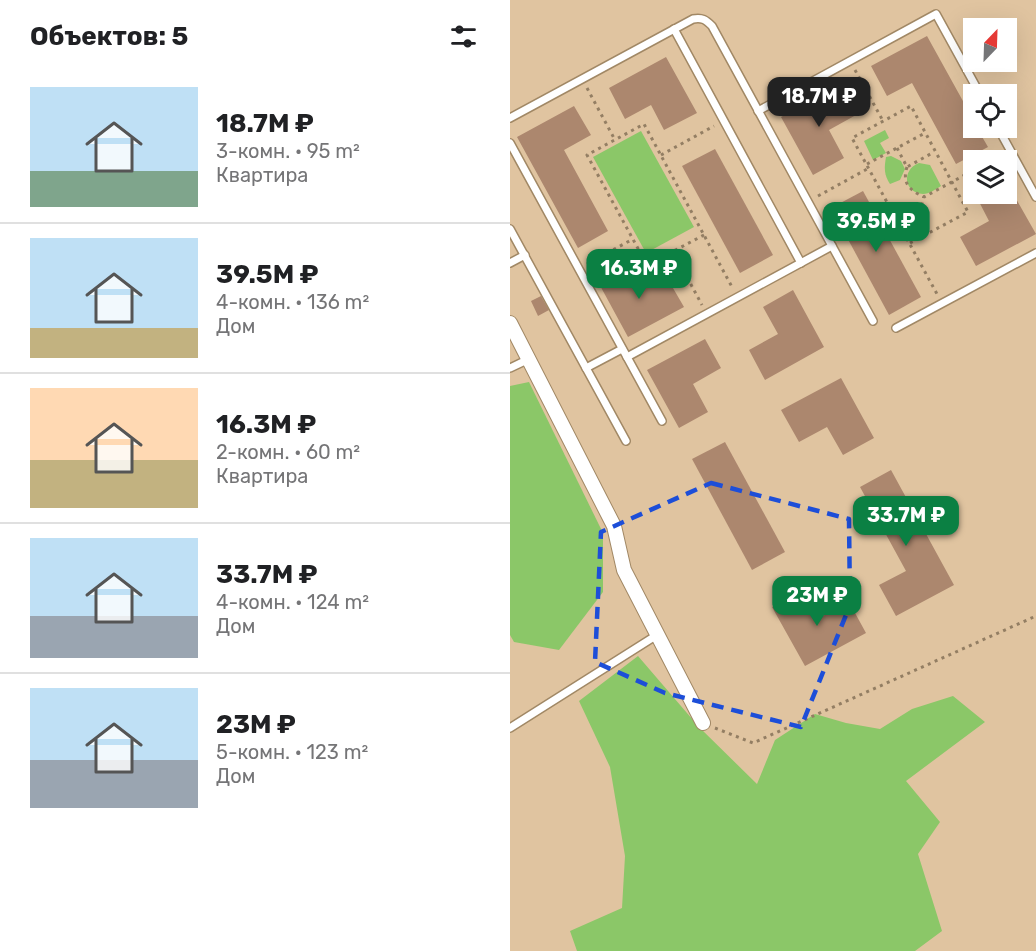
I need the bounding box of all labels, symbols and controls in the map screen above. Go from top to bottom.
north arrow [963,18,1017,72]
map controls [963,18,1017,204]
icon: filters [447,20,480,53]
text: Объектов: 5 [30,21,188,52]
pin: 18.7M ₽ [764,77,874,128]
text: 18.7M ₽ [781,84,857,108]
button: locate [963,84,1017,138]
text: 18.7M ₽ [216,108,314,139]
icon: home [78,111,150,183]
text: 3-комн. · 95 m² [216,139,360,163]
button: layers [963,150,1017,204]
text: Квартира [216,163,308,187]
pin: 39.5M ₽ [821,202,931,253]
text: 39.5M ₽ [837,209,915,233]
pin: 16.3M ₽ [584,249,694,300]
text: 16.3M ₽ [600,256,678,280]
text: 39.5M ₽ [216,259,318,290]
icon: home [78,262,150,334]
text: 4-комн. · 136 m² [216,290,369,314]
text: Дом [216,314,255,338]
text: 16.3M ₽ [216,409,316,440]
icon: home [78,412,150,484]
text: 2-комн. · 60 m² [216,440,360,464]
text: Квартира [216,464,308,488]
pin: 33.7M ₽ [851,496,961,547]
text: 33.7M ₽ [867,503,945,527]
text: 33.7M ₽ [216,559,318,590]
icon: home [78,562,150,634]
pin: 23M ₽ [775,576,859,627]
text: 23M ₽ [786,583,848,607]
text: 4-комн. · 124 m² [216,590,369,614]
text: Дом [216,614,255,638]
text: 23M ₽ [216,709,296,740]
icon: home [78,712,150,784]
text: 5-комн. · 123 m² [216,740,368,764]
text: Дом [216,764,255,788]

